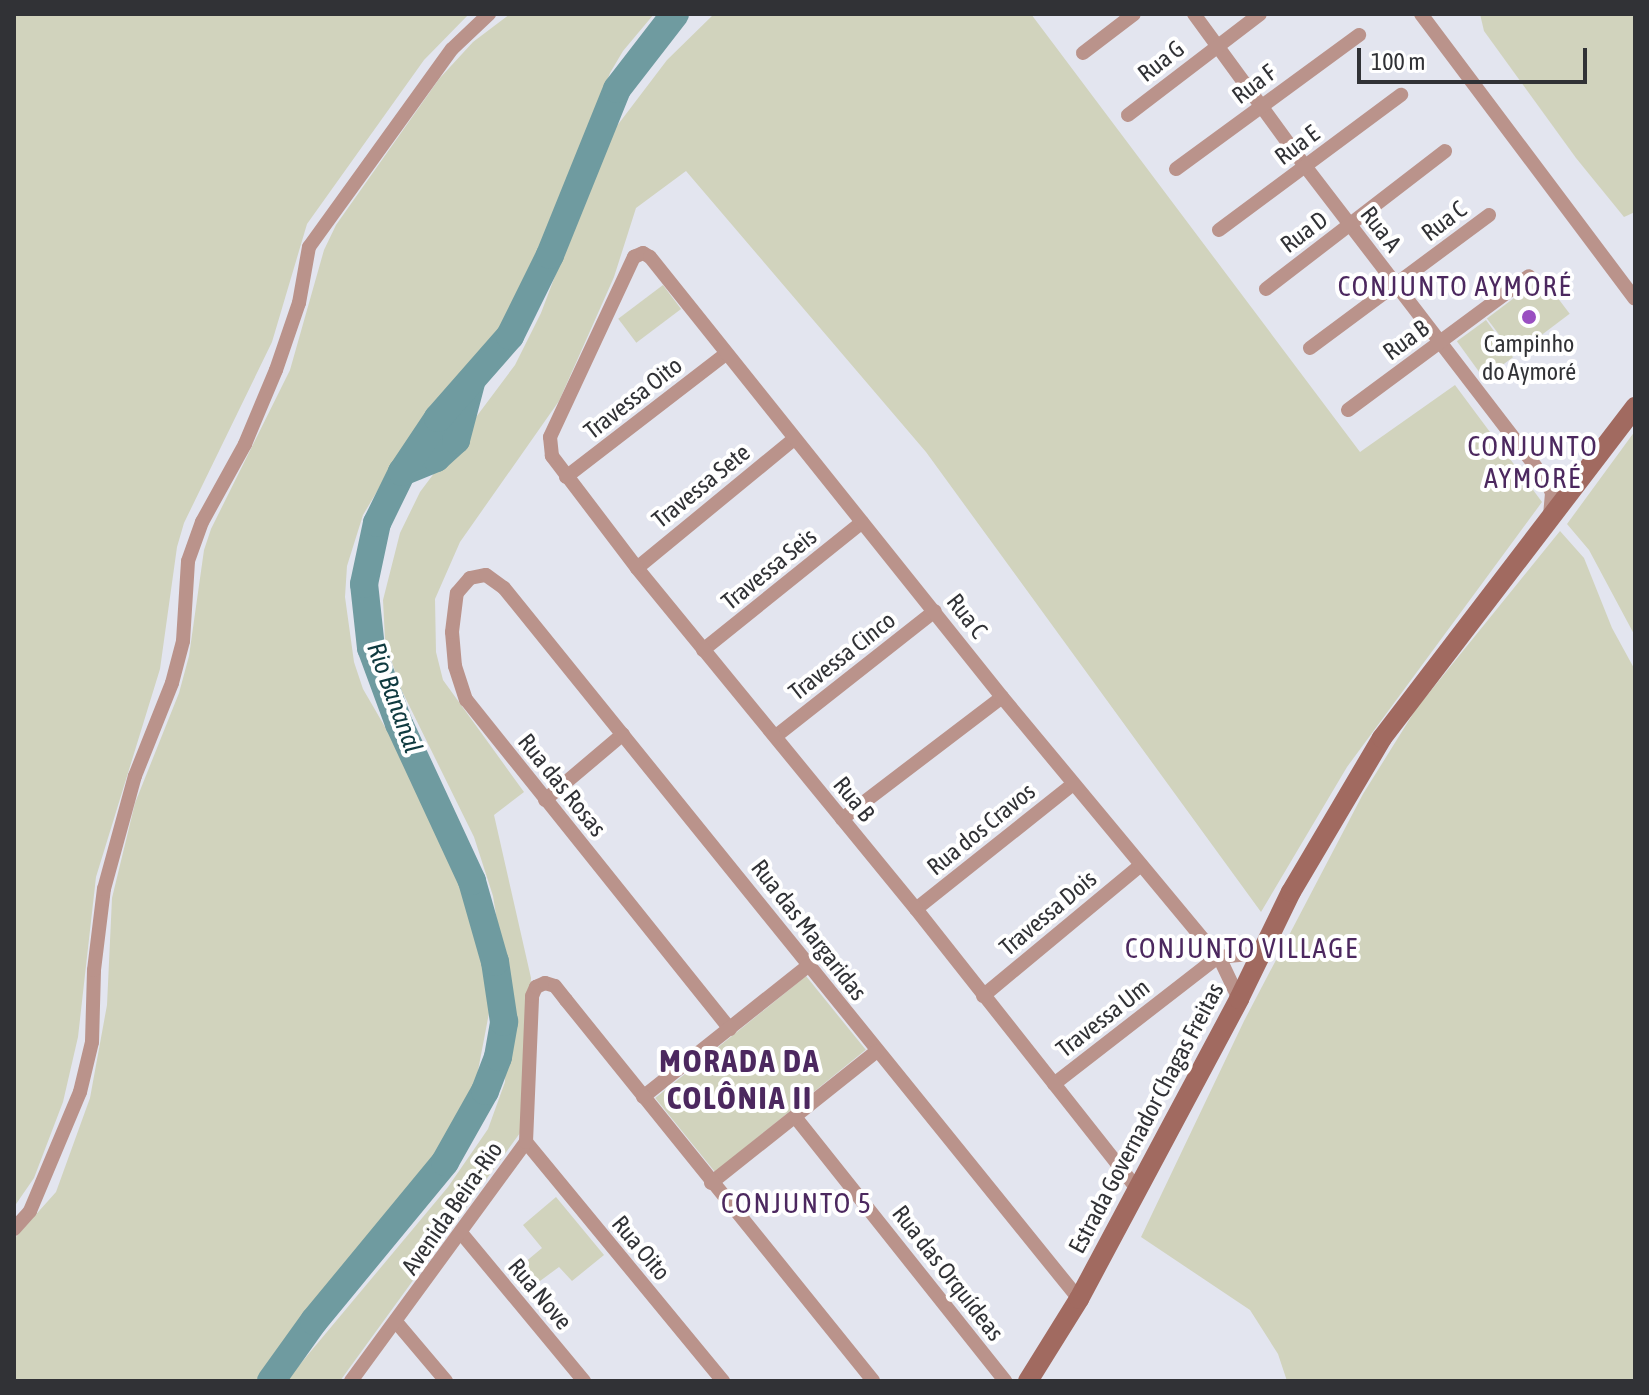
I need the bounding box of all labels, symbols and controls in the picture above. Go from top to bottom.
scale bar [1361,32,1591,82]
street label: Rua G [1132,34,1190,88]
text: 100 m [1371,48,1425,75]
street label: Rua F [1226,58,1282,110]
street label: Rua E [1269,119,1325,171]
street label: Rua C [1416,195,1472,247]
street label: Rua A [1354,201,1408,257]
street label: Rua D [1275,205,1333,259]
district label: CONJUNTO AYMORÉ [1338,269,1572,303]
marker: Campinho do Aymoré [1520,308,1538,326]
street label: Rua B [1378,314,1434,366]
place label: Campinho do Aymoré [1482,330,1576,386]
street label: Travessa Oito [578,351,688,445]
district label: CONJUNTO AYMORÉ [1468,429,1598,495]
street label: Travessa Sete [646,438,756,534]
street label: Travessa Seis [716,522,822,616]
street label: Rua C [941,588,993,644]
street label: Travessa Cinco [783,606,901,706]
water label: Rio Bananal [360,638,428,758]
street label: Rua das Rosas [512,728,612,842]
street label: Rua B [827,771,881,827]
street label: Rua dos Cravos [921,777,1041,881]
street label: Rua das Margaridas [745,854,873,1006]
street label: Travessa Dois [994,864,1102,962]
district label: CONJUNTO VILLAGE [1125,931,1359,965]
street label: Travessa Um [1051,973,1155,1063]
street label: Estrada Governador Chagas Freitas [1062,978,1230,1258]
district label: MORADA DA COLÔNIA II [659,1043,821,1118]
street label: Avenida Beira-Rio [396,1136,508,1280]
district label: CONJUNTO 5 [721,1186,873,1220]
street label: Rua das Orquídeas [886,1200,1010,1346]
street label: Rua Oito [606,1210,676,1286]
street label: Rua Nove [502,1253,578,1335]

